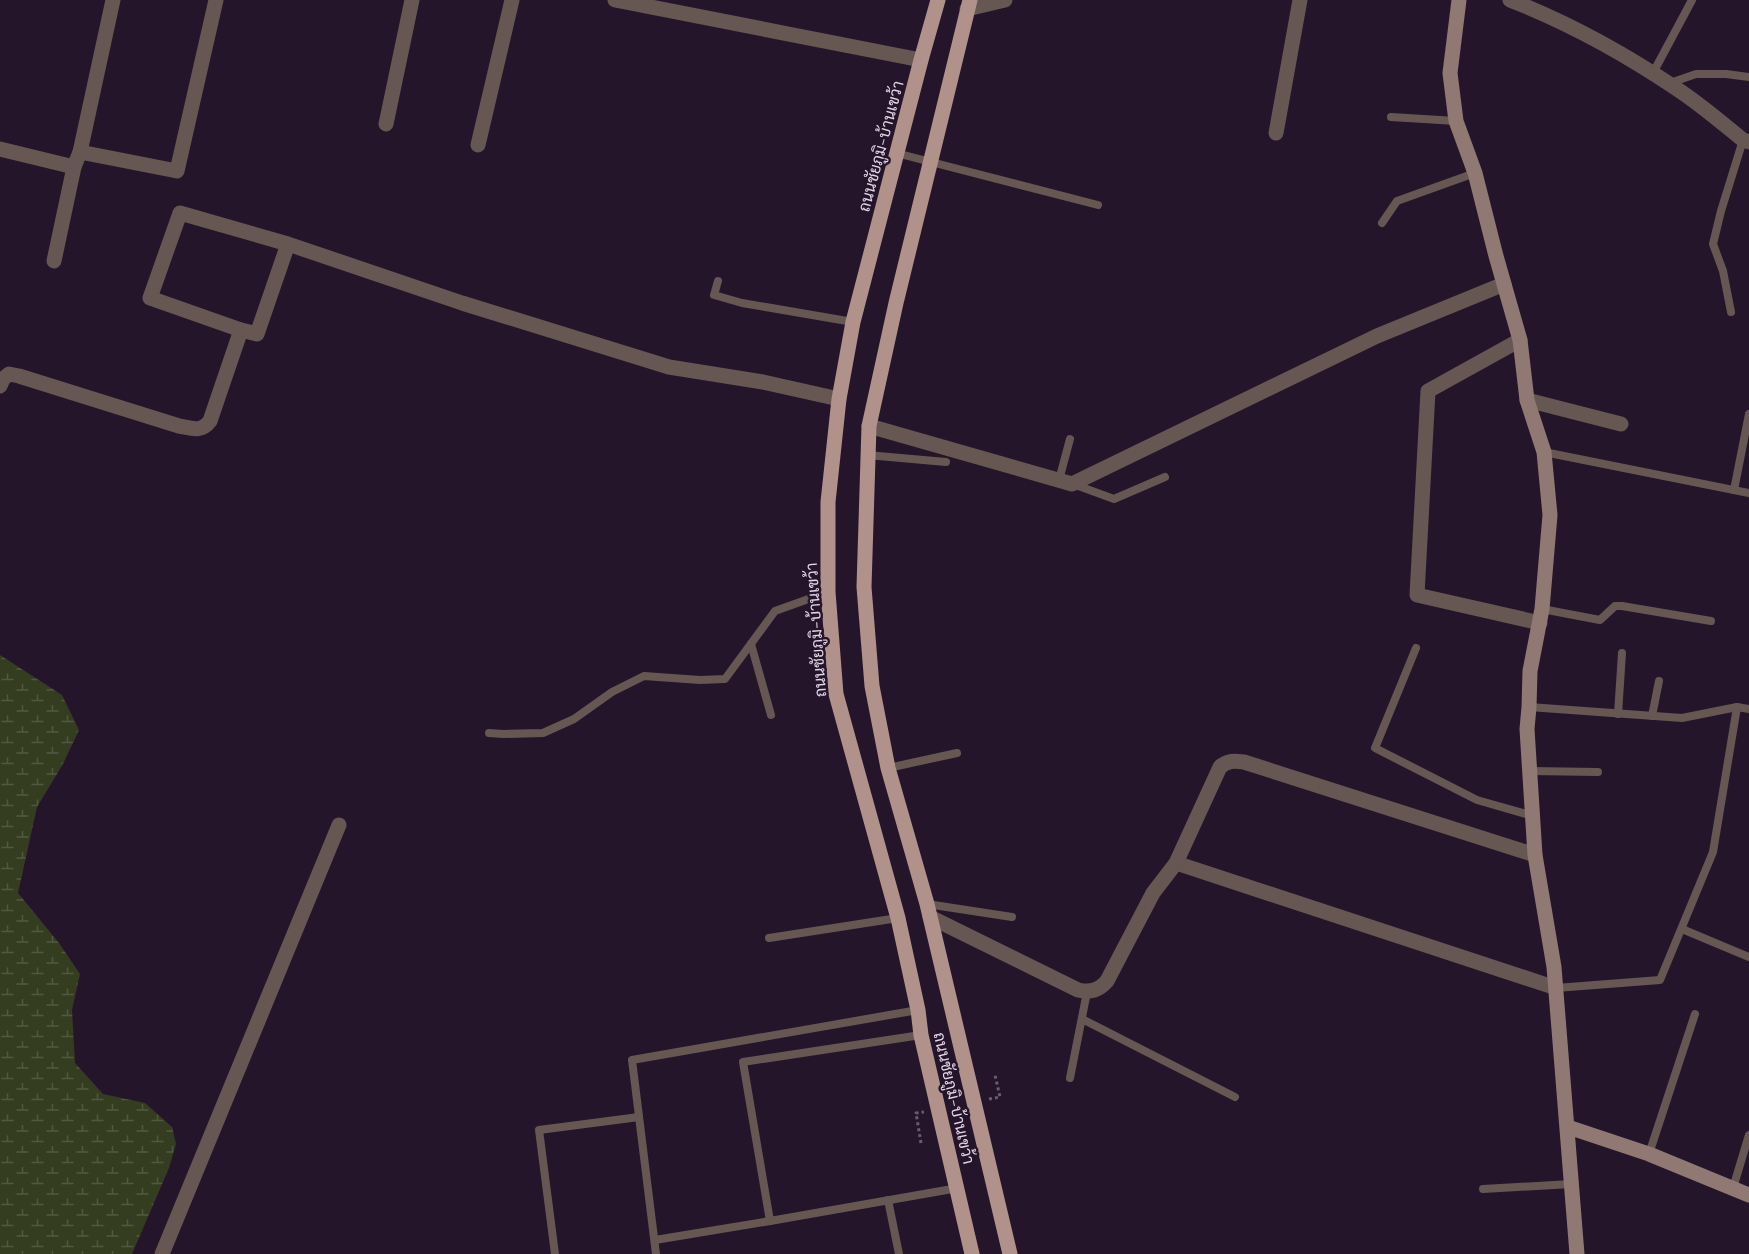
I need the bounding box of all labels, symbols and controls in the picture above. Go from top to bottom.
street label: ถนนชัยภูมิ-บ้านเขว้า [852,78,910,214]
street label: ถนนชัยภูมิ-บ้านเขว้า [800,562,832,698]
street label: ถนนชัยภูมิ-บ้านเขว้า [928,1030,980,1167]

